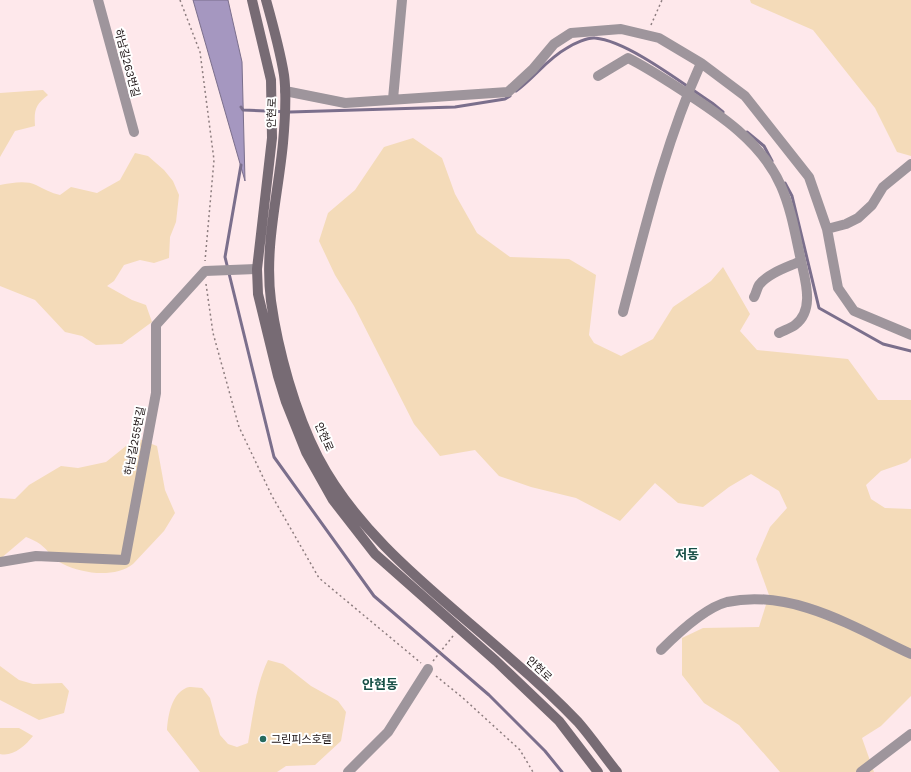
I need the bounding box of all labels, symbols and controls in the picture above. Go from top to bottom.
street label: 하남길263번길 [112,27,142,99]
street label: 안현로 [265,98,279,128]
street label: 하남길255번길 [122,405,148,477]
street label: 안현로 [312,420,336,454]
district label: 저동 [675,547,699,562]
street label: 안현로 [523,654,555,684]
district label: 안현동 [362,677,398,692]
place label: 그린피스호텔 [271,733,332,746]
marker: 그린피스호텔 [258,734,268,744]

